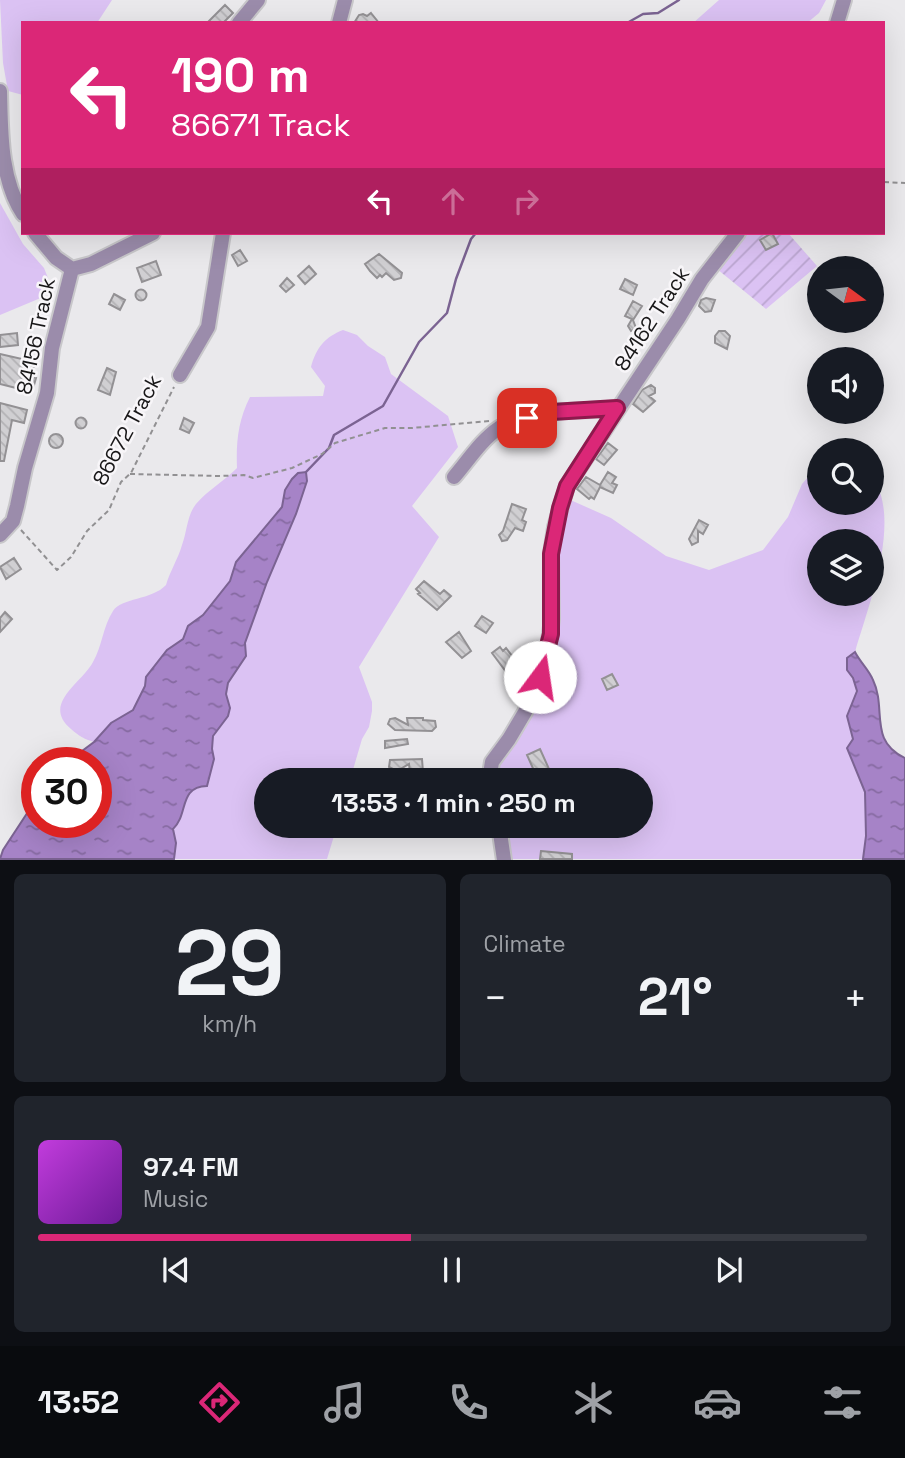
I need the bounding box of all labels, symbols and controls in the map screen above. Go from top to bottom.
text: 190 m [171,44,309,106]
icon: left [56,49,147,140]
text: 86671 Track [171,105,350,145]
icon: left [361,182,399,220]
icon: ahead [434,182,472,220]
icon: right [507,182,545,220]
north arrow [807,256,884,332]
map controls [807,256,884,606]
street label: 84162 Track [608,262,695,376]
street label: 84156 Track [10,275,61,397]
button: sound [807,347,884,424]
street label: 86672 Track [86,370,167,490]
pin [497,388,557,448]
icon: arrive [508,399,546,437]
button: search [807,438,884,515]
button: layers [807,529,884,606]
position arrow [503,640,577,714]
speed limit sign: 30 [21,747,112,838]
text: 13:53 · 1 min · 250 m [331,786,576,820]
text: 29 [175,905,285,1022]
text: Climate [484,929,566,959]
text: 21° [638,964,713,1030]
text: − [484,974,507,1022]
text: + [843,974,867,1022]
text: km/h [202,1009,257,1039]
text: 97.4 FM [143,1150,239,1184]
text: Music [143,1184,208,1214]
icon: previous [157,1251,195,1289]
icon: pause [433,1251,471,1289]
icon: next [710,1251,748,1289]
icon: directions [195,1378,244,1427]
icon: music [320,1378,369,1427]
icon: phone [444,1378,493,1427]
icon: climate [569,1378,618,1427]
icon: car [693,1378,742,1427]
icon: filters [818,1378,867,1427]
text: 13:52 [38,1382,119,1422]

